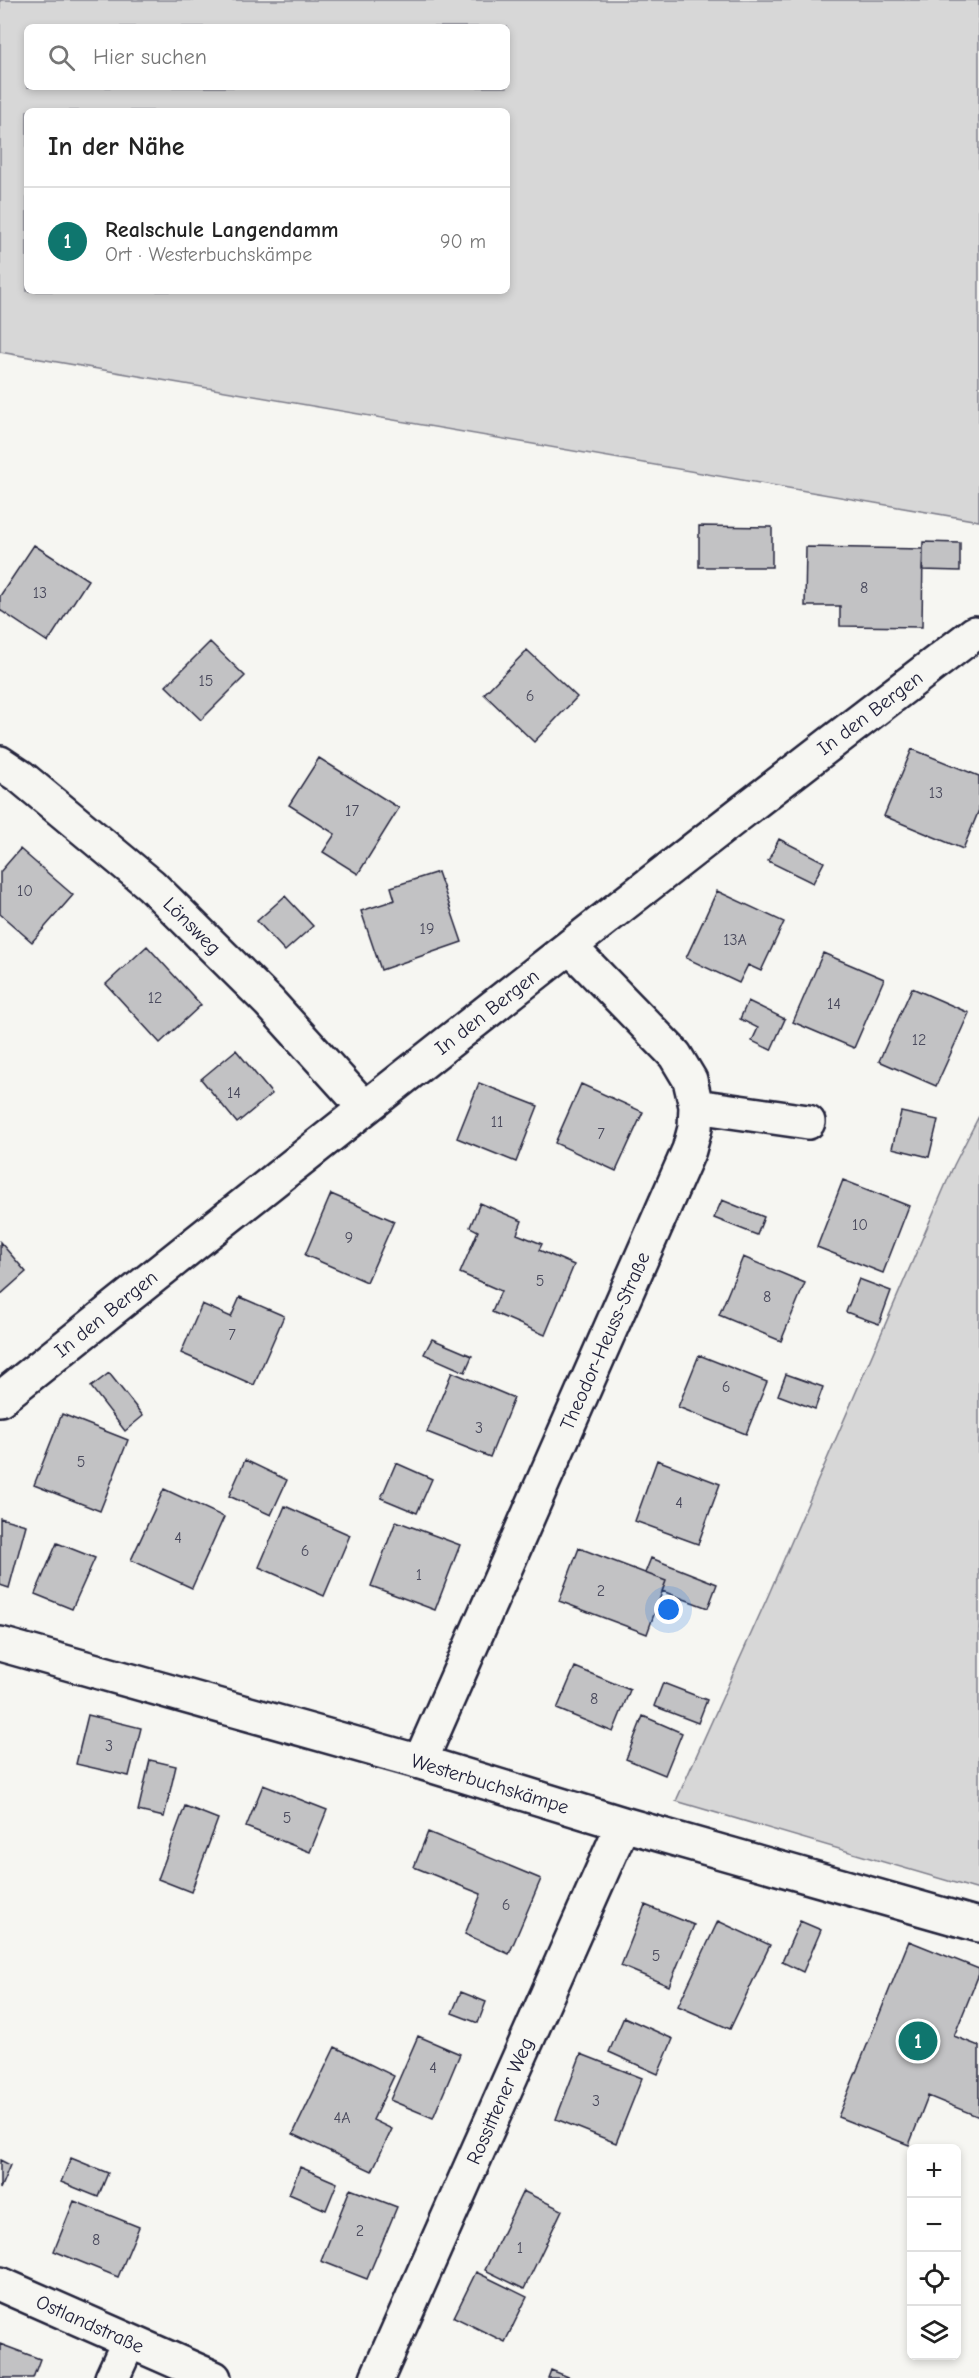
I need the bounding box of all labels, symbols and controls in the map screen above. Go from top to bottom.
search box [24,24,510,90]
icon: search [45,41,78,74]
text: Hier suchen [93,44,207,70]
text: In der Nähe [48,132,185,162]
text: Realschule Langendamm [105,217,338,243]
text: 1 [64,230,71,253]
text: 90 m [440,230,486,253]
text: Ort · Westerbuchskämpe [105,243,312,266]
house number: 8 [860,579,868,597]
house number: 13 [33,584,47,602]
street label: In den Bergen [813,666,927,760]
house number: 15 [198,672,214,690]
house number: 6 [526,687,534,705]
house number: 13 [929,784,943,802]
house number: 17 [345,802,359,820]
house number: 10 [17,882,33,900]
street label: Lönsweg [158,892,226,960]
house number: 19 [420,920,434,938]
house number: 13A [723,931,747,949]
street label: In den Bergen [431,964,543,1060]
house number: 12 [148,989,162,1007]
house number: 14 [827,995,841,1013]
house number: 12 [912,1031,926,1049]
house number: 14 [227,1084,241,1102]
house number: 11 [491,1113,503,1131]
house number: 7 [597,1125,605,1143]
house number: 10 [852,1216,868,1234]
house number: 9 [345,1229,353,1247]
street label: Theodor-Heuss-Straße [555,1248,655,1434]
street label: In den Bergen [50,1266,162,1362]
house number: 5 [536,1272,544,1290]
house number: 8 [763,1288,771,1306]
house number: 7 [228,1326,236,1344]
house number: 6 [722,1378,730,1396]
house number: 3 [475,1419,483,1437]
house number: 5 [77,1453,85,1471]
house number: 4 [675,1494,683,1512]
house number: 4 [174,1529,182,1547]
house number: 6 [301,1542,309,1560]
house number: 1 [416,1566,422,1584]
house number: 2 [597,1582,605,1600]
your location [654,1595,683,1624]
house number: 8 [590,1690,598,1708]
house number: 3 [105,1737,113,1755]
street label: Westerbuchskämpe [408,1749,572,1819]
house number: 5 [283,1809,291,1827]
house number: 6 [502,1896,510,1914]
house number: 5 [652,1947,660,1965]
pin: 1 [898,2018,938,2064]
street label: Rossittener Weg [462,2034,538,2168]
house number: 4 [429,2059,437,2077]
house number: 3 [592,2092,600,2110]
house number: 4A [333,2109,351,2127]
map controls [907,2144,961,2360]
button: + [907,2144,961,2198]
button: − [907,2198,961,2252]
house number: 2 [356,2222,364,2240]
house number: 8 [92,2231,100,2249]
house number: 1 [517,2239,523,2257]
button: locate [907,2252,961,2306]
street label: Ostlandstraße [32,2290,148,2358]
button: layers [907,2306,961,2360]

